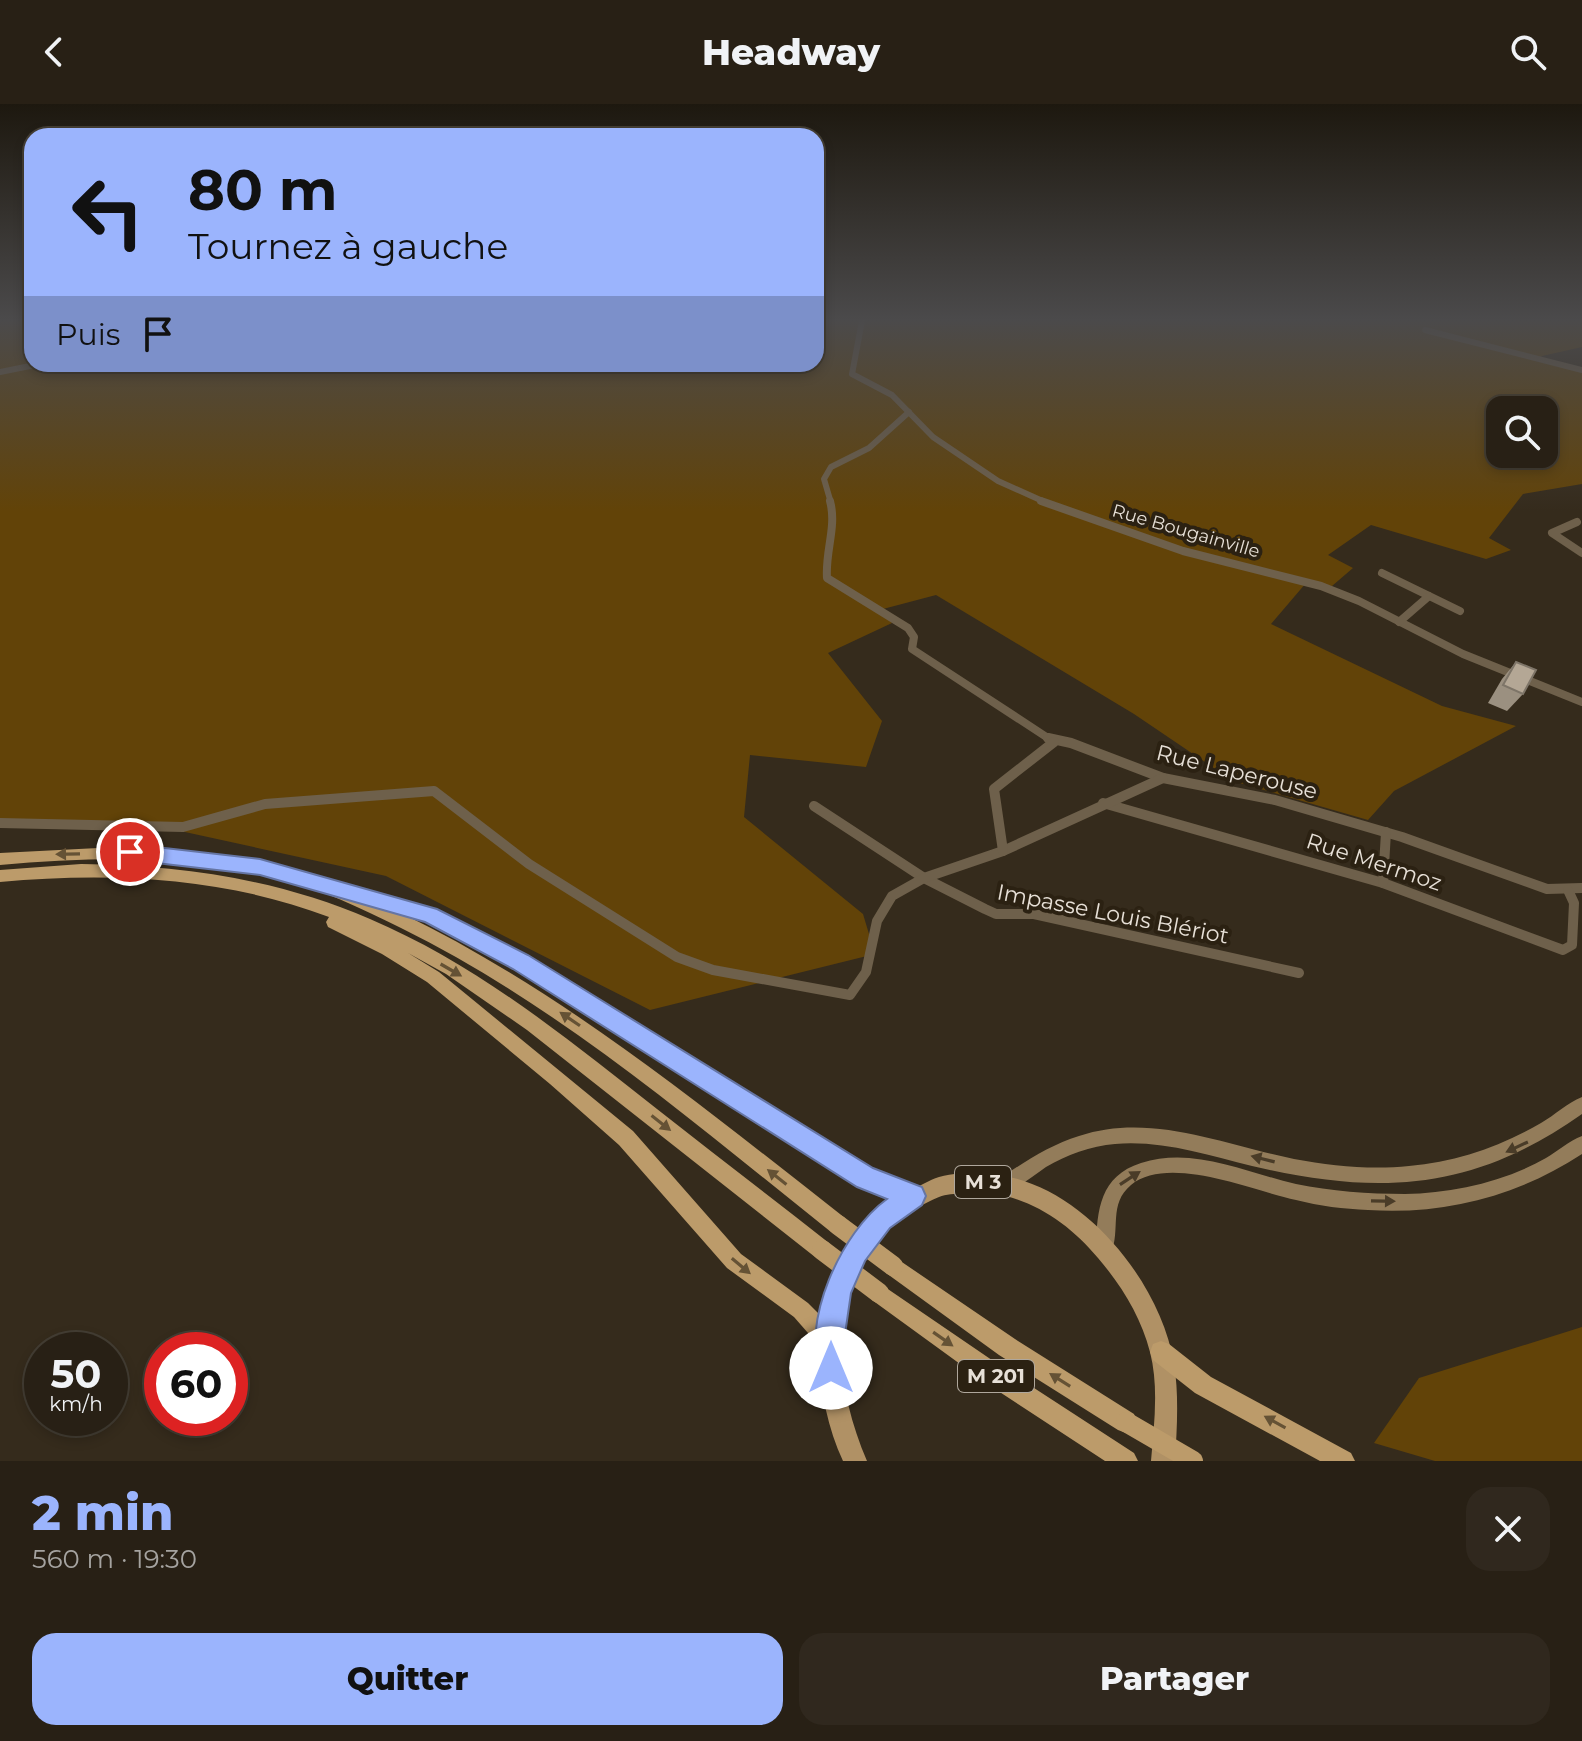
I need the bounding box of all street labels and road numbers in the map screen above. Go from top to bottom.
street label: Rue Bougainville [1110,499,1262,563]
street label: Rue Laperouse [1154,739,1320,805]
street label: Rue Mermoz [1303,827,1445,897]
street label: Impasse Louis Blériot [995,878,1231,950]
road number: M 3 [955,1166,1011,1198]
road number: M 201 [958,1360,1034,1392]

